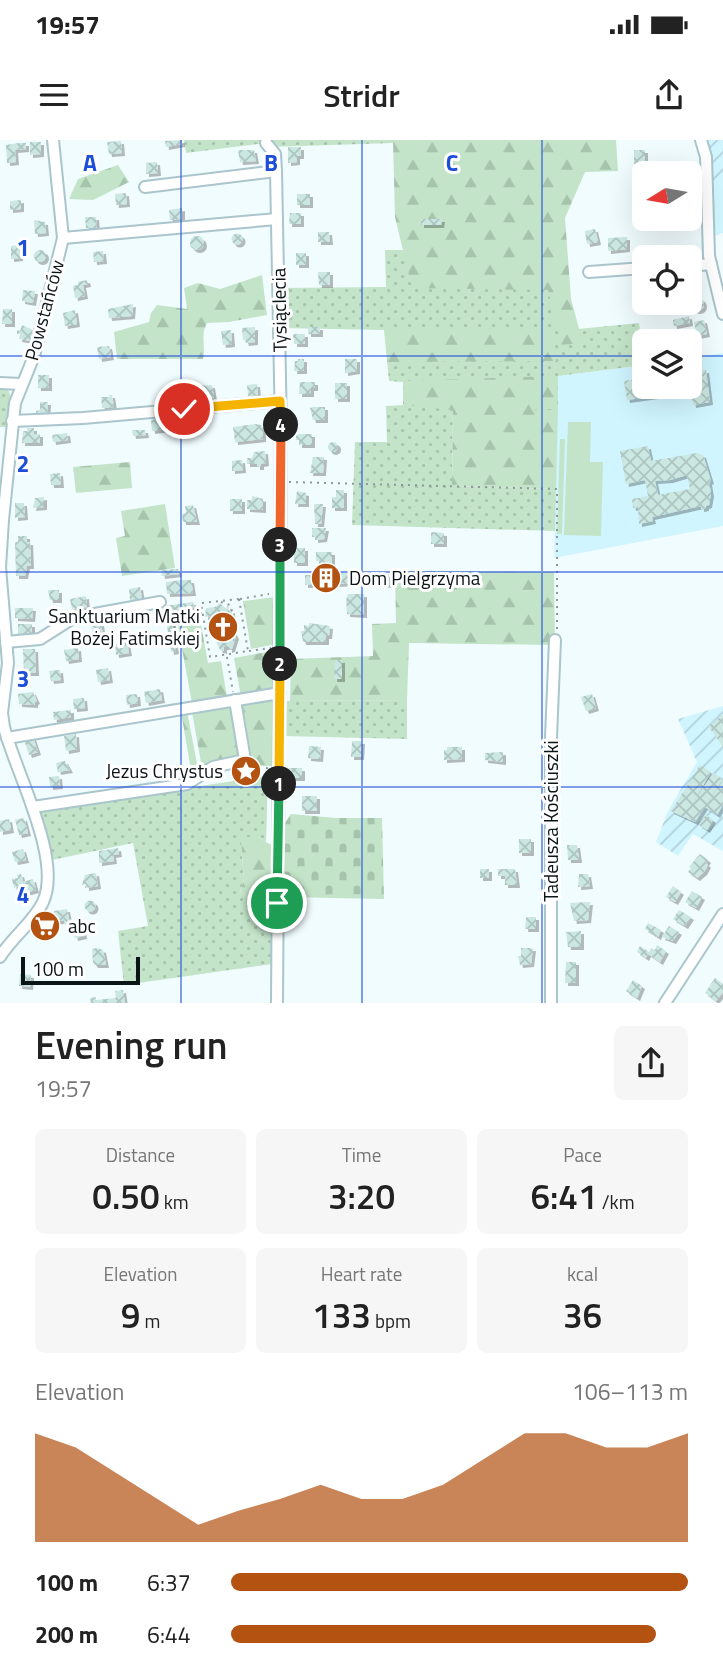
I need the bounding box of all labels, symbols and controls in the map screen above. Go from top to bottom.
text: 19:57 [35,5,100,44]
text: Stridr [323,71,400,119]
icon: menu [35,76,73,114]
icon: share [650,76,688,114]
text: A [83,145,97,180]
text: B [264,145,278,180]
text: C [446,145,458,180]
north arrow [632,161,702,231]
map controls [632,161,702,399]
text: 1 [17,230,29,265]
button: locate [632,245,702,315]
street label: Powstańców [16,256,71,364]
street label: Tysiąclecia [263,267,294,352]
button: layers [632,329,702,399]
pin [154,379,214,439]
icon: check [165,390,203,428]
pin: 4 [264,408,298,442]
text: 4 [275,410,286,439]
text: 2 [17,446,29,481]
pin: 3 [262,528,298,562]
text: 3 [274,530,285,559]
building icon: Dom Pielgrzyma [309,561,343,595]
place label: Dom Pielgrzyma [349,563,481,592]
place label: Sanktuarium Matki Bożej Fatimskiej [48,601,200,652]
church icon: Sanktuarium Matki Bożej Fatimskiej [206,610,240,644]
pin: 2 [262,646,298,682]
text: 2 [274,649,285,678]
text: 3 [17,661,29,696]
street label: Tadeusza Kościuszki [536,740,565,902]
place icon: Jezus Chrystus [229,754,263,788]
place label: Jezus Chrystus [106,756,223,785]
pin: 1 [262,766,296,802]
text: 1 [273,769,284,798]
pin [247,873,307,933]
text: 4 [17,877,29,912]
icon: arrive [258,884,296,922]
supermarket icon: abc [28,909,62,943]
place label: abc [68,911,96,940]
scale bar [21,954,140,986]
text: 100 m [32,954,84,983]
text: Evening run [35,1016,228,1074]
button: share [614,1026,688,1100]
text: 19:57 [35,1071,92,1106]
text: Distance [106,1140,175,1169]
text: Time [342,1140,381,1169]
text: Pace [563,1140,602,1169]
text: 0.50 [92,1169,160,1223]
text: 3:20 [328,1169,395,1223]
text: 6:41 [530,1169,598,1223]
text: km [160,1187,189,1216]
text: /km [598,1187,635,1216]
text: Elevation [104,1259,177,1288]
text: Heart rate [321,1259,402,1288]
text: kcal [567,1259,598,1288]
text: 9 [121,1288,140,1342]
text: 133 [312,1288,371,1342]
text: 36 [563,1288,602,1342]
text: m [140,1306,160,1335]
text: bpm [371,1306,411,1335]
text: Elevation [35,1374,124,1409]
text: 106–113 m [572,1374,688,1409]
text: 100 m [35,1565,98,1600]
text: 6:37 [147,1565,191,1600]
text: 200 m [35,1617,98,1652]
text: 6:44 [147,1617,191,1652]

